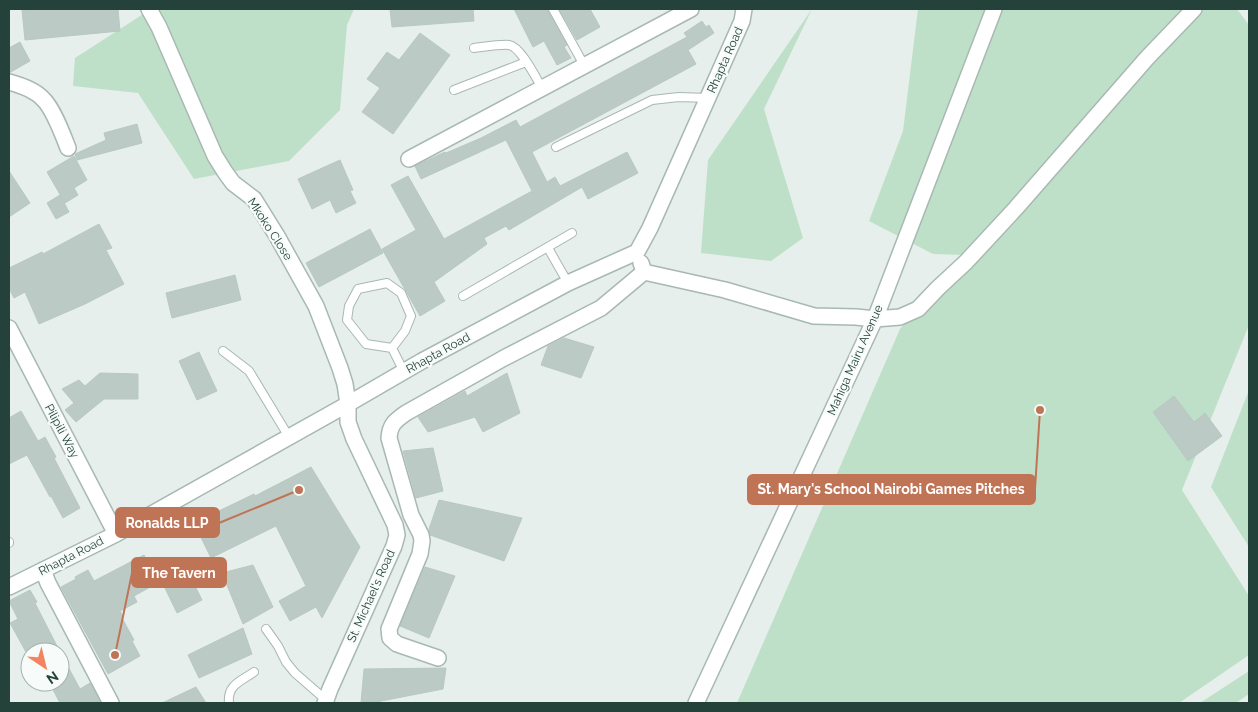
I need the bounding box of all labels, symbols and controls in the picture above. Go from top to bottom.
street label: Rhapta Road [704,25,746,95]
street label: Mkoko Close [245,195,295,263]
street label: Mahiga Mairu Avenue [824,303,886,417]
street label: Rhapta Road [404,330,472,376]
street label: Pilipili Way [42,402,82,461]
callout: St. Mary's School Nairobi Games Pitches [748,475,1035,504]
text: St. Mary's School Nairobi Games Pitches [757,481,1025,497]
callout: Ronalds LLP [116,508,219,537]
text: Ronalds LLP [126,515,209,531]
street label: Rhapta Road [36,534,106,578]
street label: St. Michael's Road [344,548,398,644]
callout: The Tavern [132,558,226,587]
text: The Tavern [142,565,216,581]
north arrow [20,642,70,692]
text: N [43,668,61,687]

